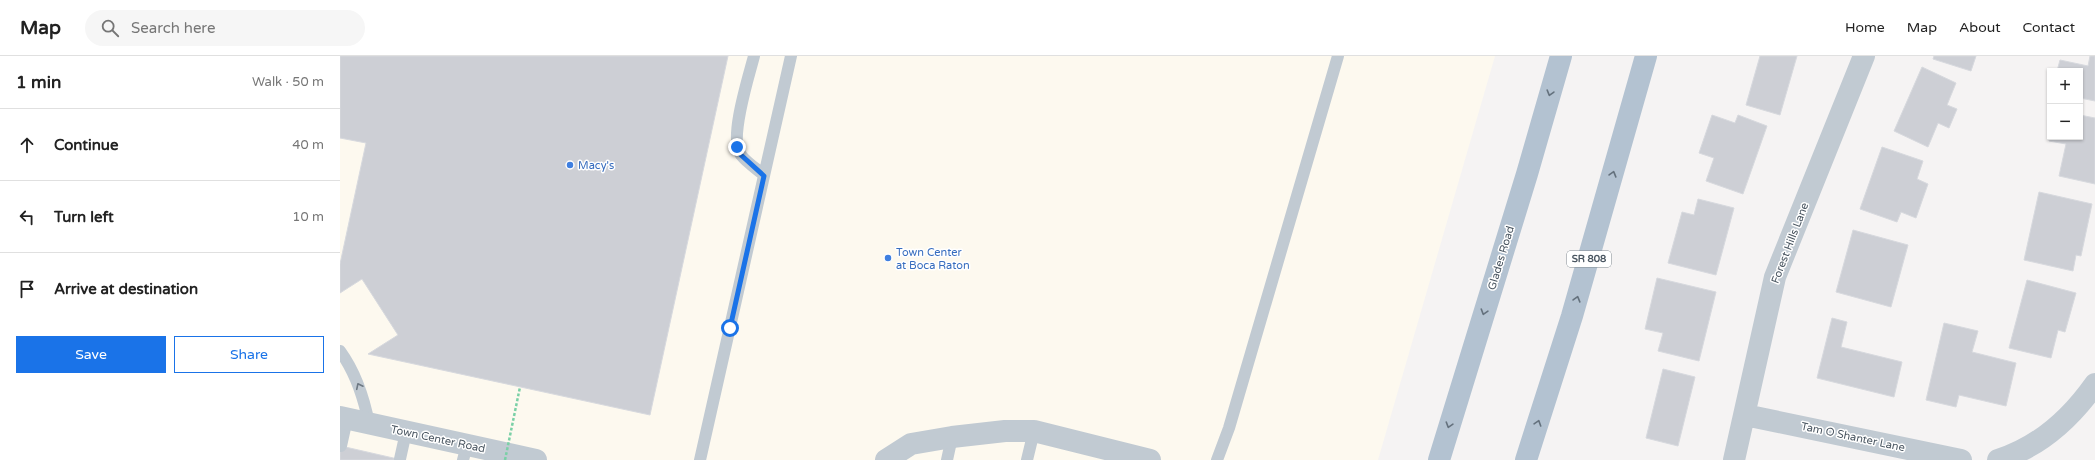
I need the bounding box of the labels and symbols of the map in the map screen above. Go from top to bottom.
one-way arrow [1546,90,1555,97]
route end [728,138,746,156]
place label: Macy's [578,159,614,172]
marker: Macy's [565,160,575,170]
one-way arrow [1608,171,1617,178]
street label: Forest Hills Lane [1769,201,1811,285]
street label: Glades Road [1485,224,1517,292]
place label: Town Center at Boca Raton [896,246,970,272]
road number: SR 808 [1567,251,1611,267]
marker: Town Center at Boca Raton [883,253,893,263]
one-way arrow [1572,296,1581,303]
one-way arrow [1480,308,1489,315]
route start [721,319,739,337]
one-way arrow [356,383,364,391]
one-way arrow [1533,420,1542,427]
street label: Tam O Shanter Lane [1800,420,1906,454]
one-way arrow [1445,421,1454,428]
street label: Town Center Road [390,423,486,455]

